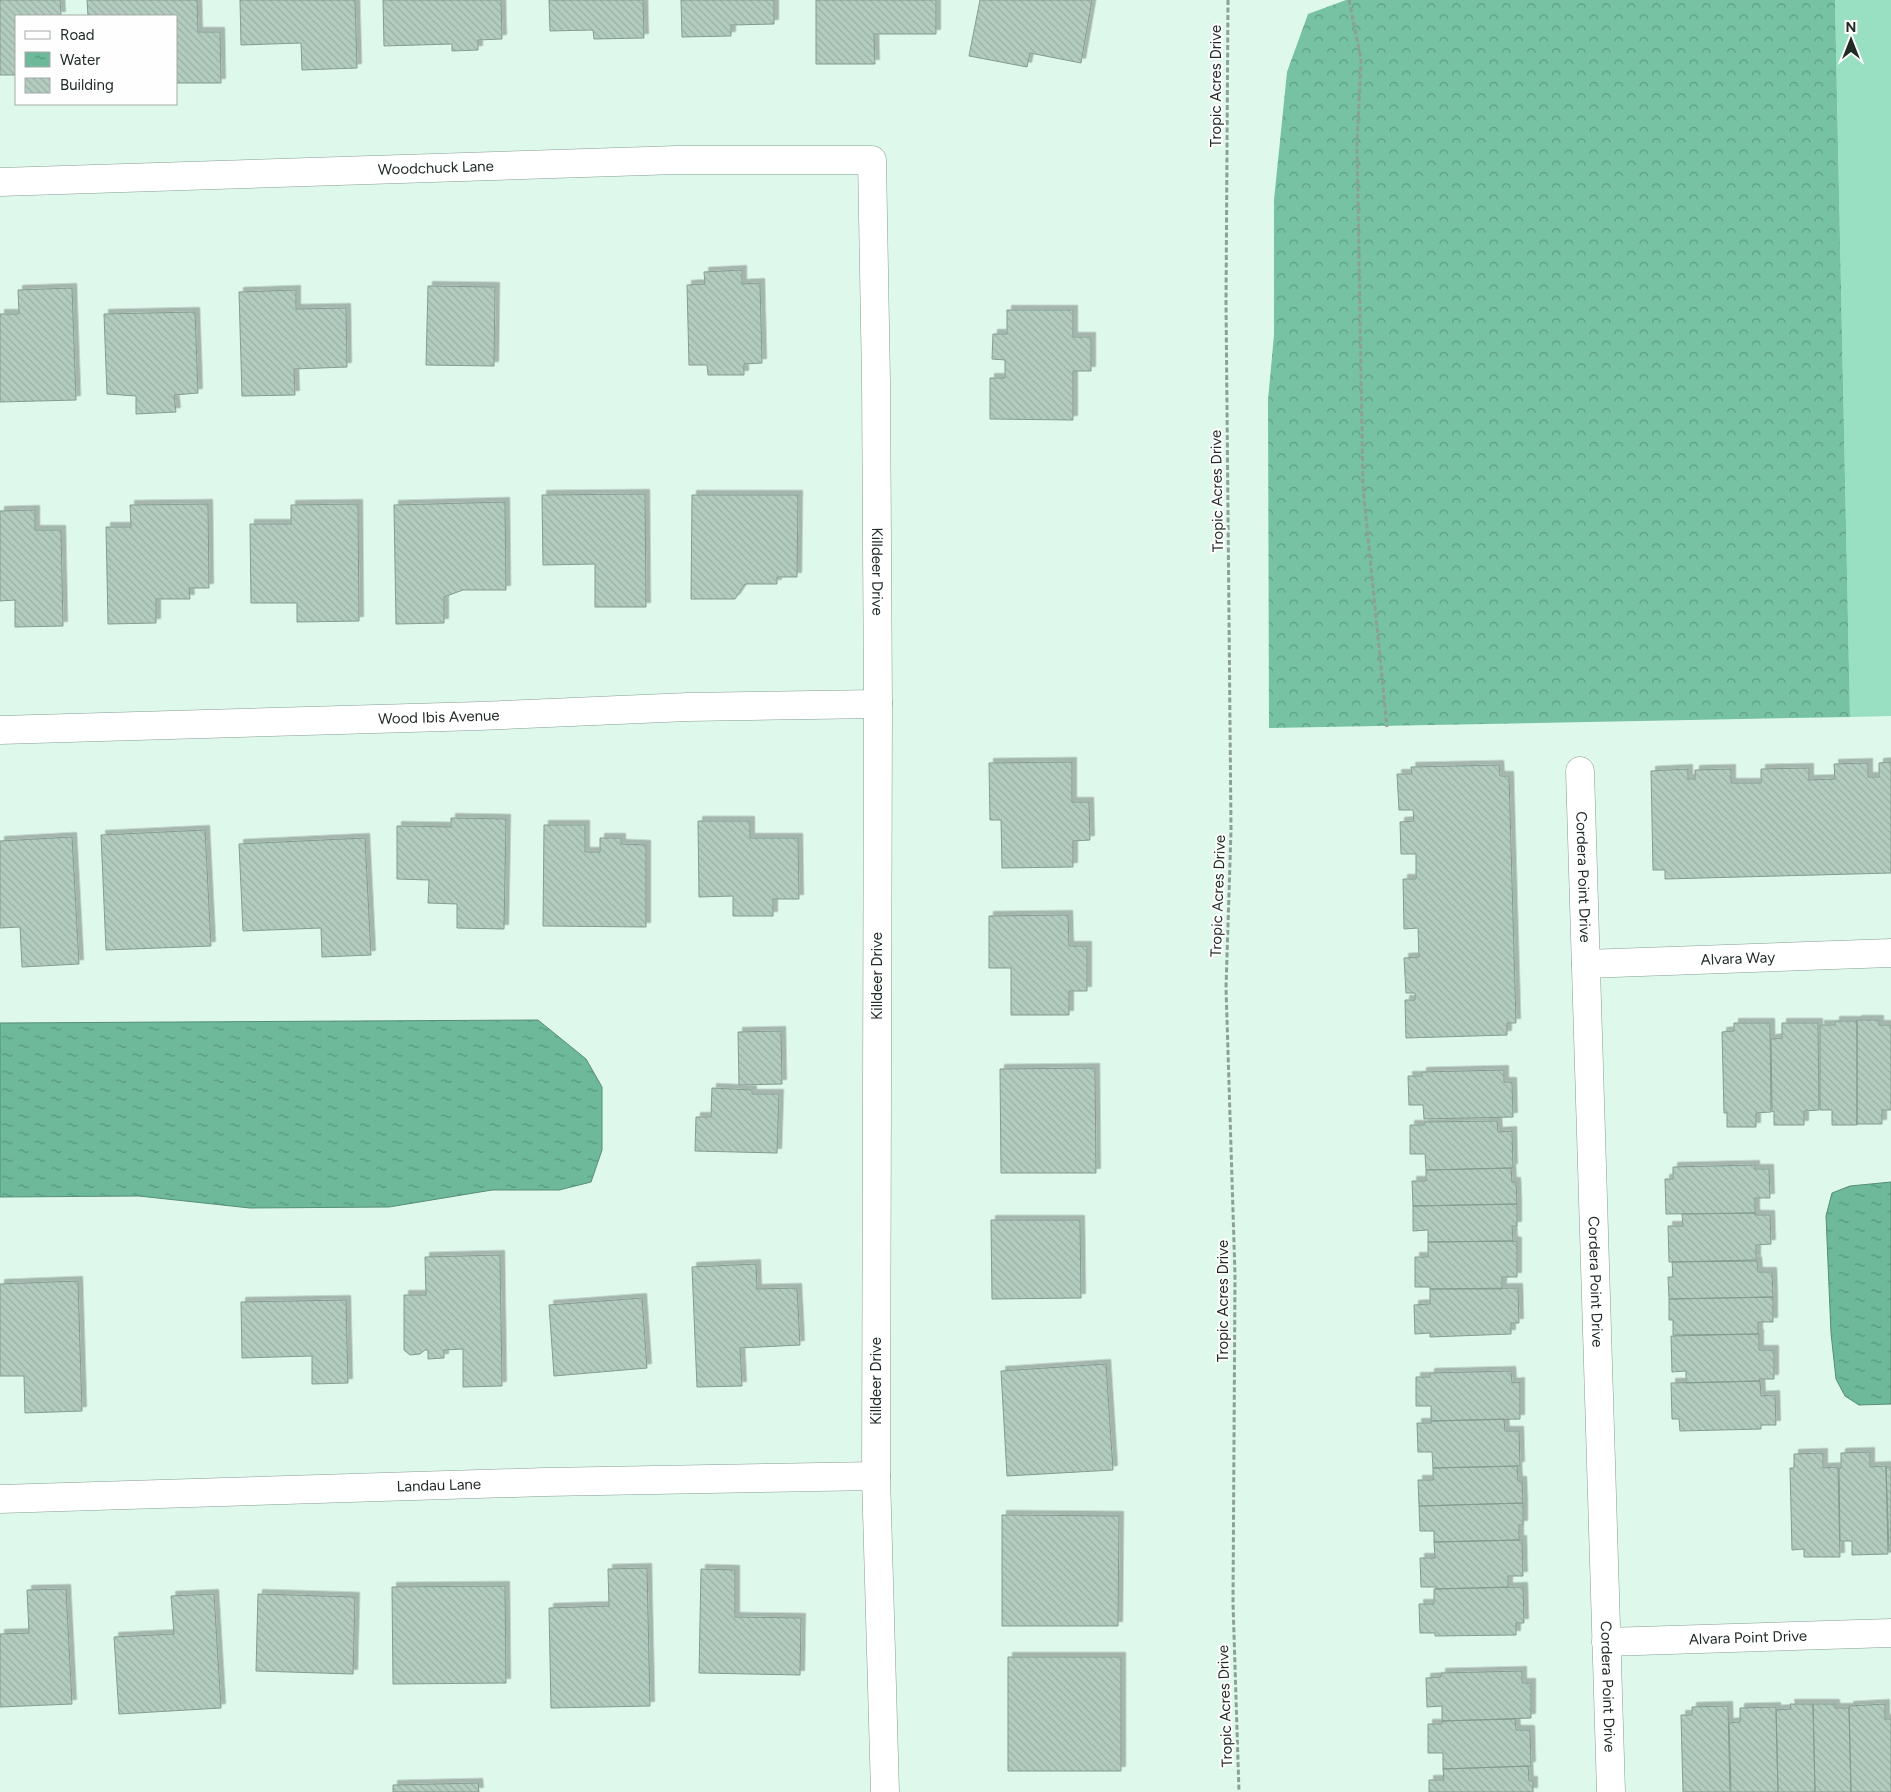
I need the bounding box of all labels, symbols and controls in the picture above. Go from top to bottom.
legend [15,15,178,105]
north arrow [1826,15,1876,65]
text: N [1846,19,1856,36]
street label: Tropic Acres Drive [1207,25,1225,147]
text: Road [60,26,95,44]
text: Water [60,51,100,69]
text: Building [60,76,114,94]
street label: Woodchuck Lane [377,157,494,179]
street label: Tropic Acres Drive [1207,430,1227,552]
street label: Killdeer Drive [868,528,886,616]
street label: Wood Ibis Avenue [378,706,500,728]
street label: Cordera Point Drive [1572,811,1594,943]
street label: Tropic Acres Drive [1207,835,1229,957]
street label: Killdeer Drive [868,932,886,1020]
street label: Alvara Way [1700,948,1776,969]
street label: Cordera Point Drive [1585,1216,1606,1348]
street label: Tropic Acres Drive [1214,1240,1232,1362]
street label: Killdeer Drive [867,1337,885,1425]
street label: Landau Lane [396,1475,481,1496]
street label: Cordera Point Drive [1597,1621,1619,1752]
street label: Alvara Point Drive [1688,1627,1807,1648]
street label: Tropic Acres Drive [1214,1645,1236,1767]

